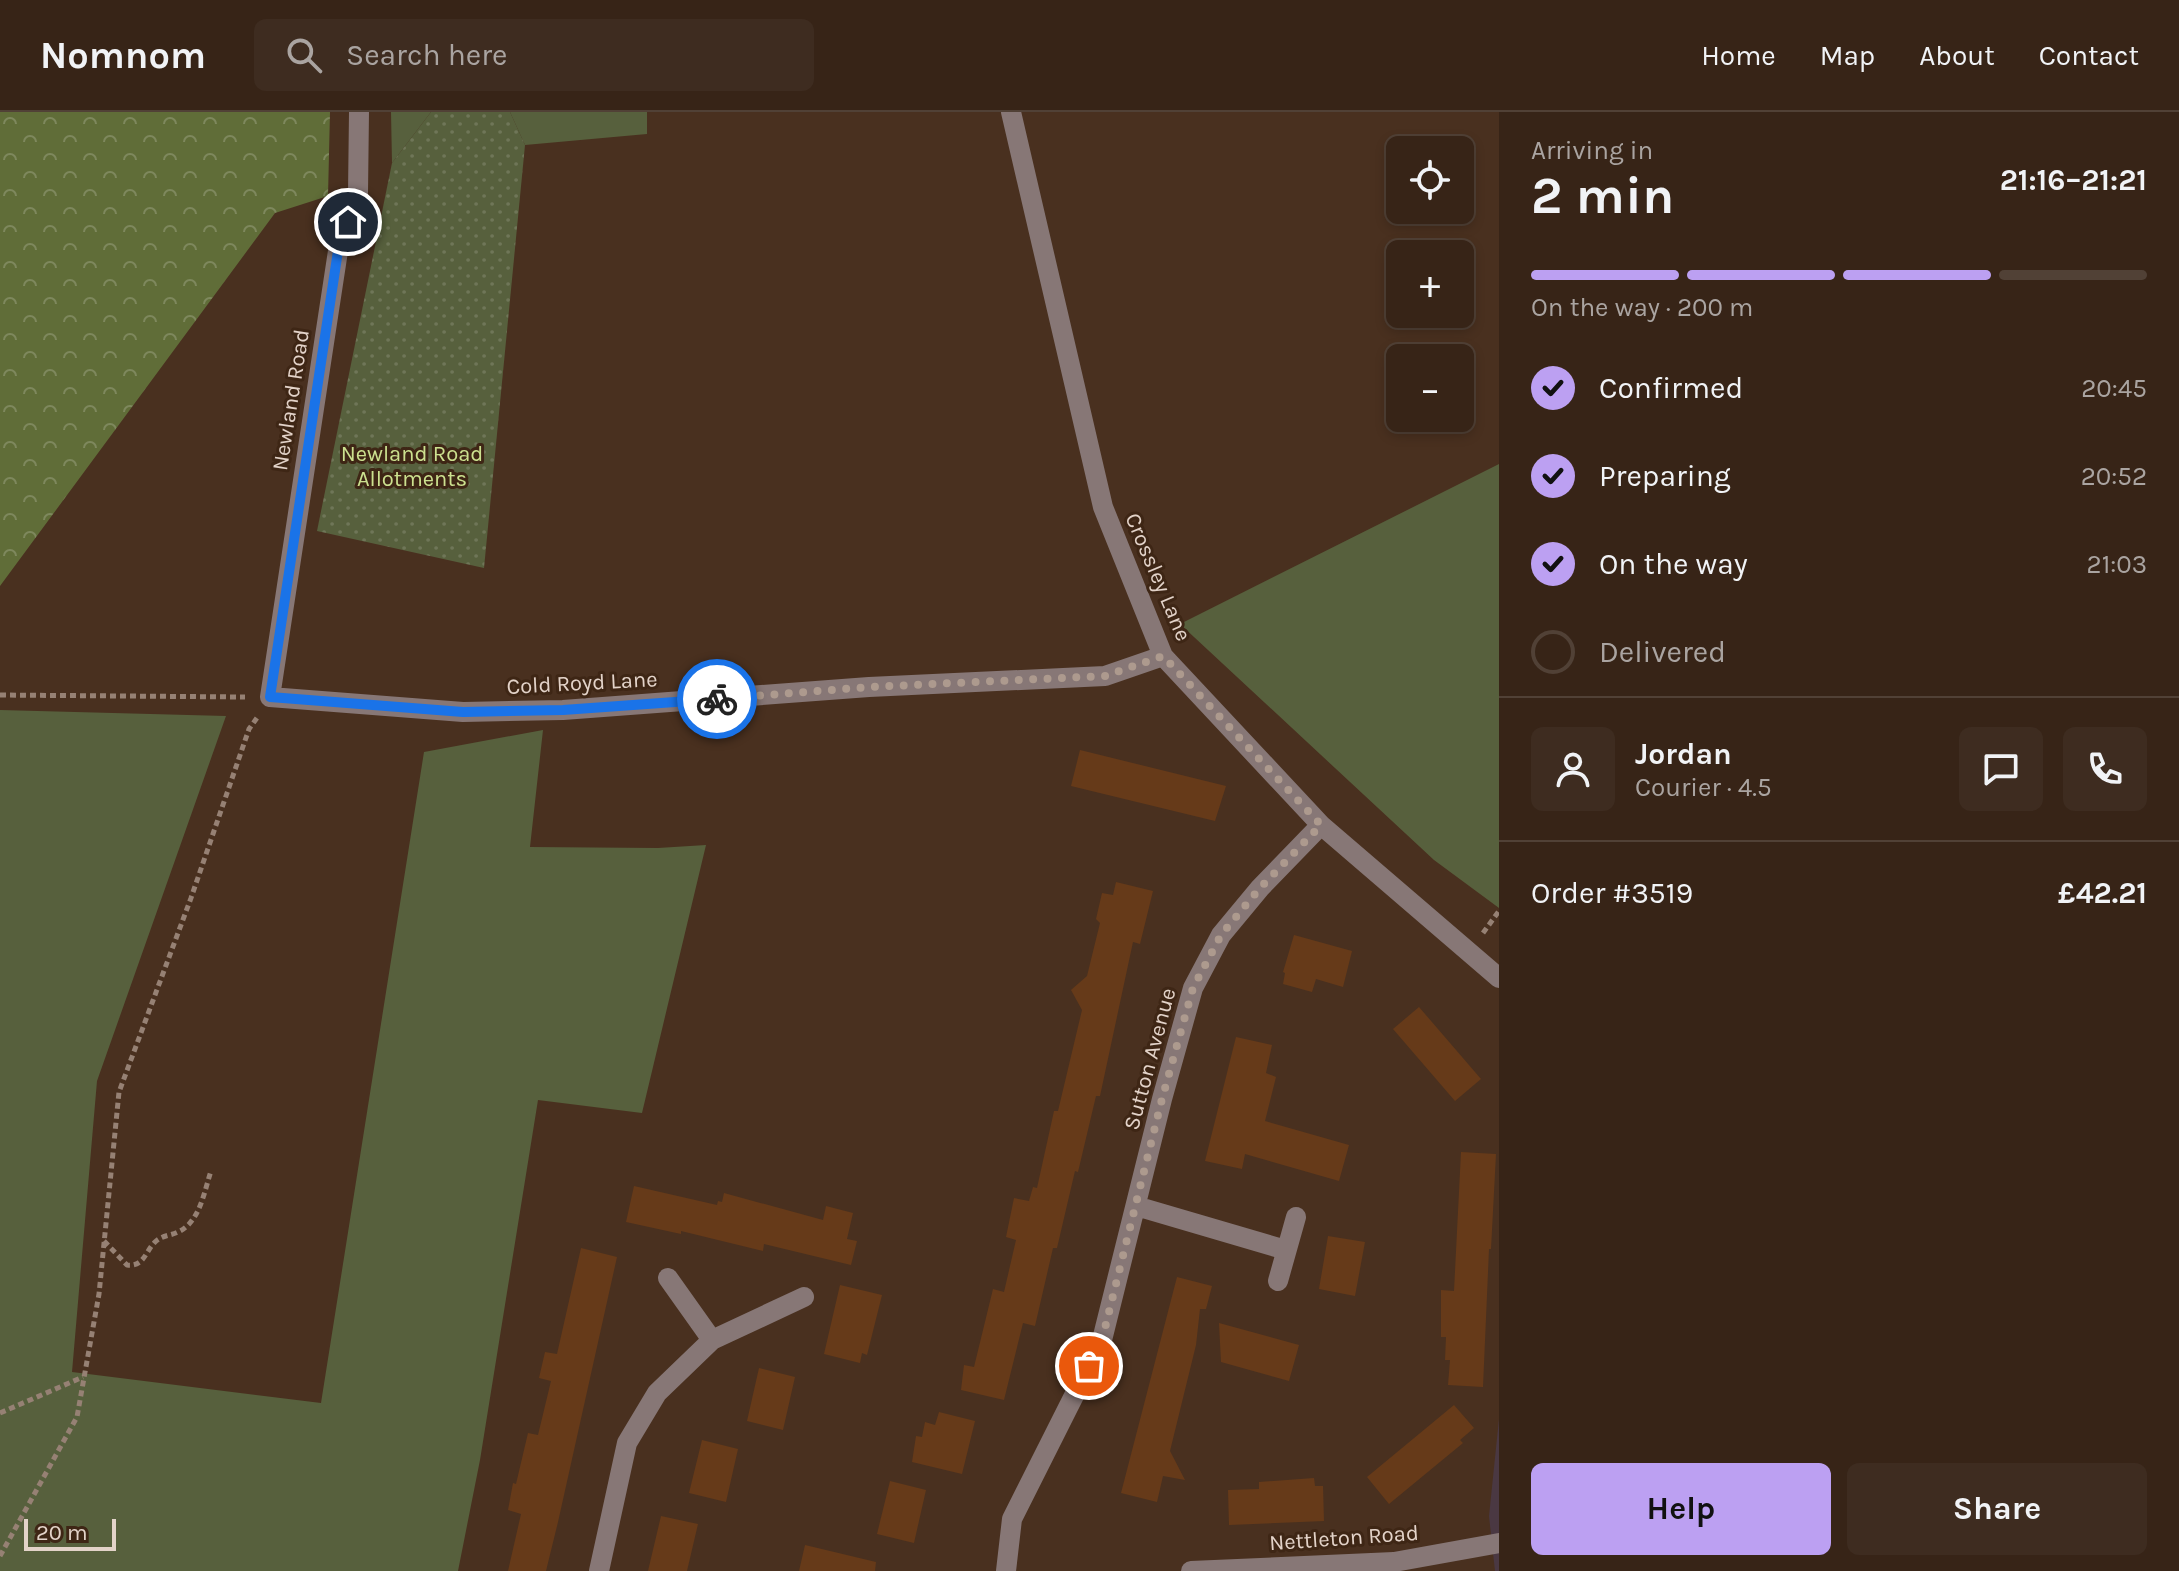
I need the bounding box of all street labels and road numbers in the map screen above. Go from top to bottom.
street label: Newland Road [267,327,315,473]
street label: Crossley Lane [1119,509,1197,645]
street label: Cold Royd Lane [506,666,658,700]
street label: Sutton Avenue [1119,985,1181,1133]
street label: Nettleton Road [1268,1520,1420,1556]

